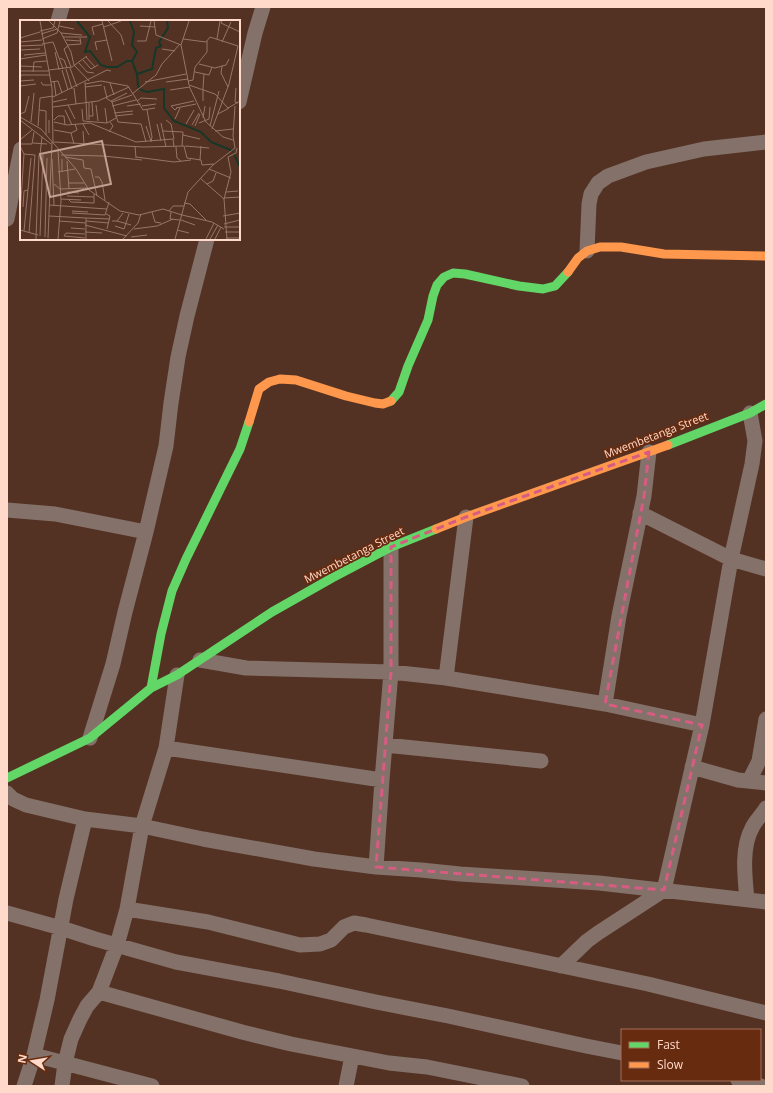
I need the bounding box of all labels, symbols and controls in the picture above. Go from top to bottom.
inset map [20,20,240,240]
street label: Mwembetanga Street [602,408,710,461]
street label: Mwembetanga Street [301,523,406,586]
legend [621,1029,761,1081]
text: Fast [657,1036,680,1053]
north arrow [12,1041,52,1081]
text: N [13,1053,30,1065]
text: Slow [657,1056,684,1073]

